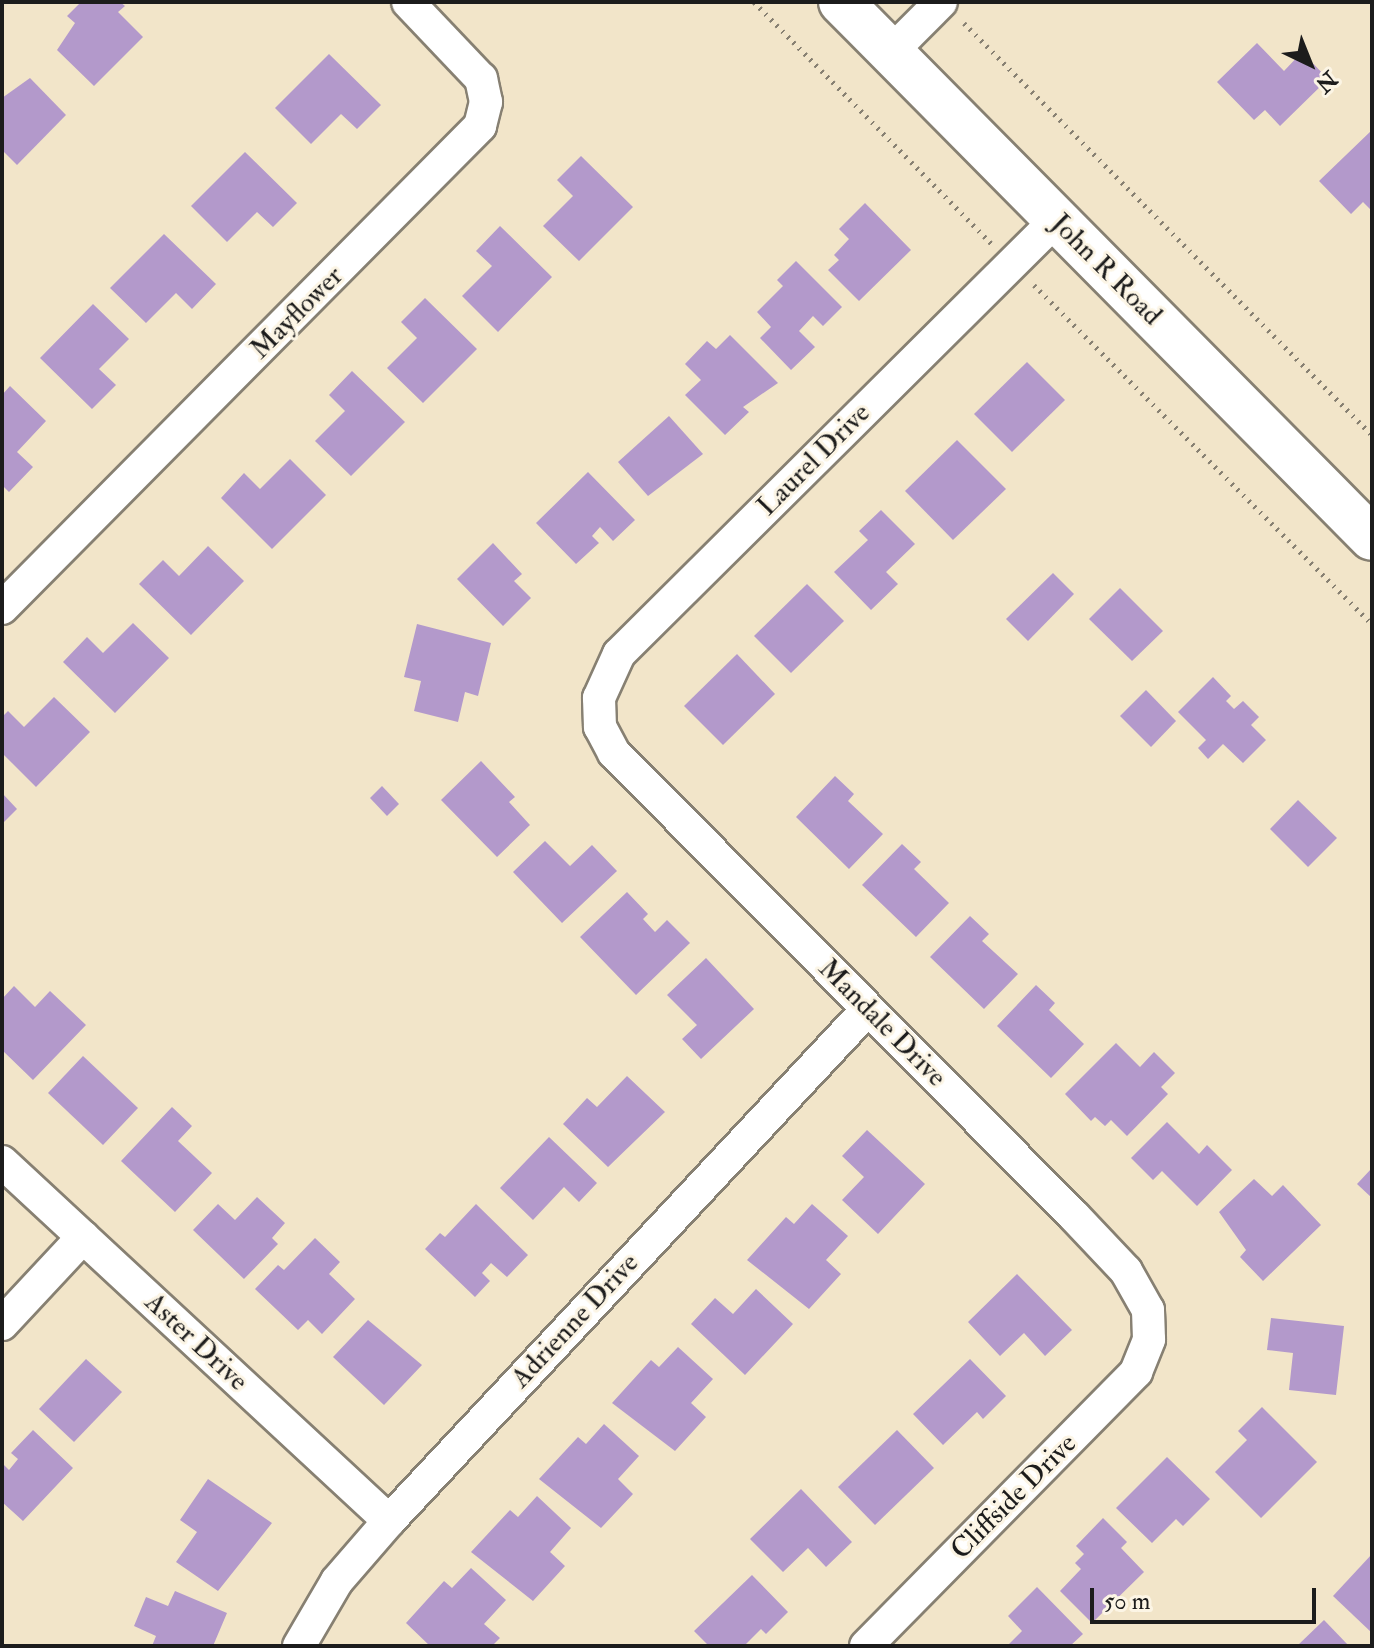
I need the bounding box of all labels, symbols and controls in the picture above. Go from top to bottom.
north arrow [1270,24,1350,104]
text: N [1310,65,1343,99]
street label: John R Road [1043,207,1169,333]
street label: Mayflower [244,260,350,366]
street label: Laurel Drive [751,397,877,523]
street label: Mandale Drive [811,952,953,1094]
street label: Adrienne Drive [504,1247,646,1395]
street label: Aster Drive [138,1286,254,1398]
street label: Cliffside Drive [944,1427,1084,1567]
scale bar [1094,1572,1320,1622]
text: 50 m [1104,1586,1150,1617]

